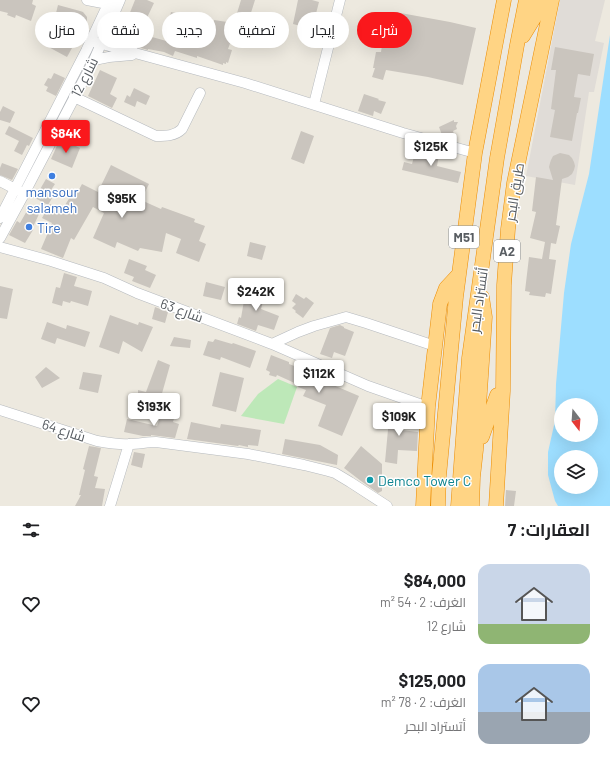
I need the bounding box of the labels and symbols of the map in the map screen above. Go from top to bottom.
street label: شارع 12 [67,54,102,100]
pin: $84K [42,120,90,154]
pin: $125K [403,133,459,167]
street label: طريق البحر [501,161,528,224]
marker: mansour salameh [47,171,57,181]
place label: mansour salameh [25,183,79,216]
pin: $95K [98,185,146,219]
place label: Tire [37,219,61,236]
marker: Tire [24,222,34,232]
road number: M51 [449,226,479,248]
road number: A2 [494,240,520,262]
street label: أتستراد البحر [465,266,491,335]
pin: $242K [228,278,284,312]
street label: شارع 63 [158,294,206,327]
pin: $112K [291,360,347,394]
pin: $193K [126,393,182,427]
north arrow [554,398,598,442]
pin: $109K [371,403,427,437]
street label: شارع 64 [40,415,88,446]
place label: Demco Tower C [378,472,471,489]
marker: Demco Tower C [365,475,375,485]

